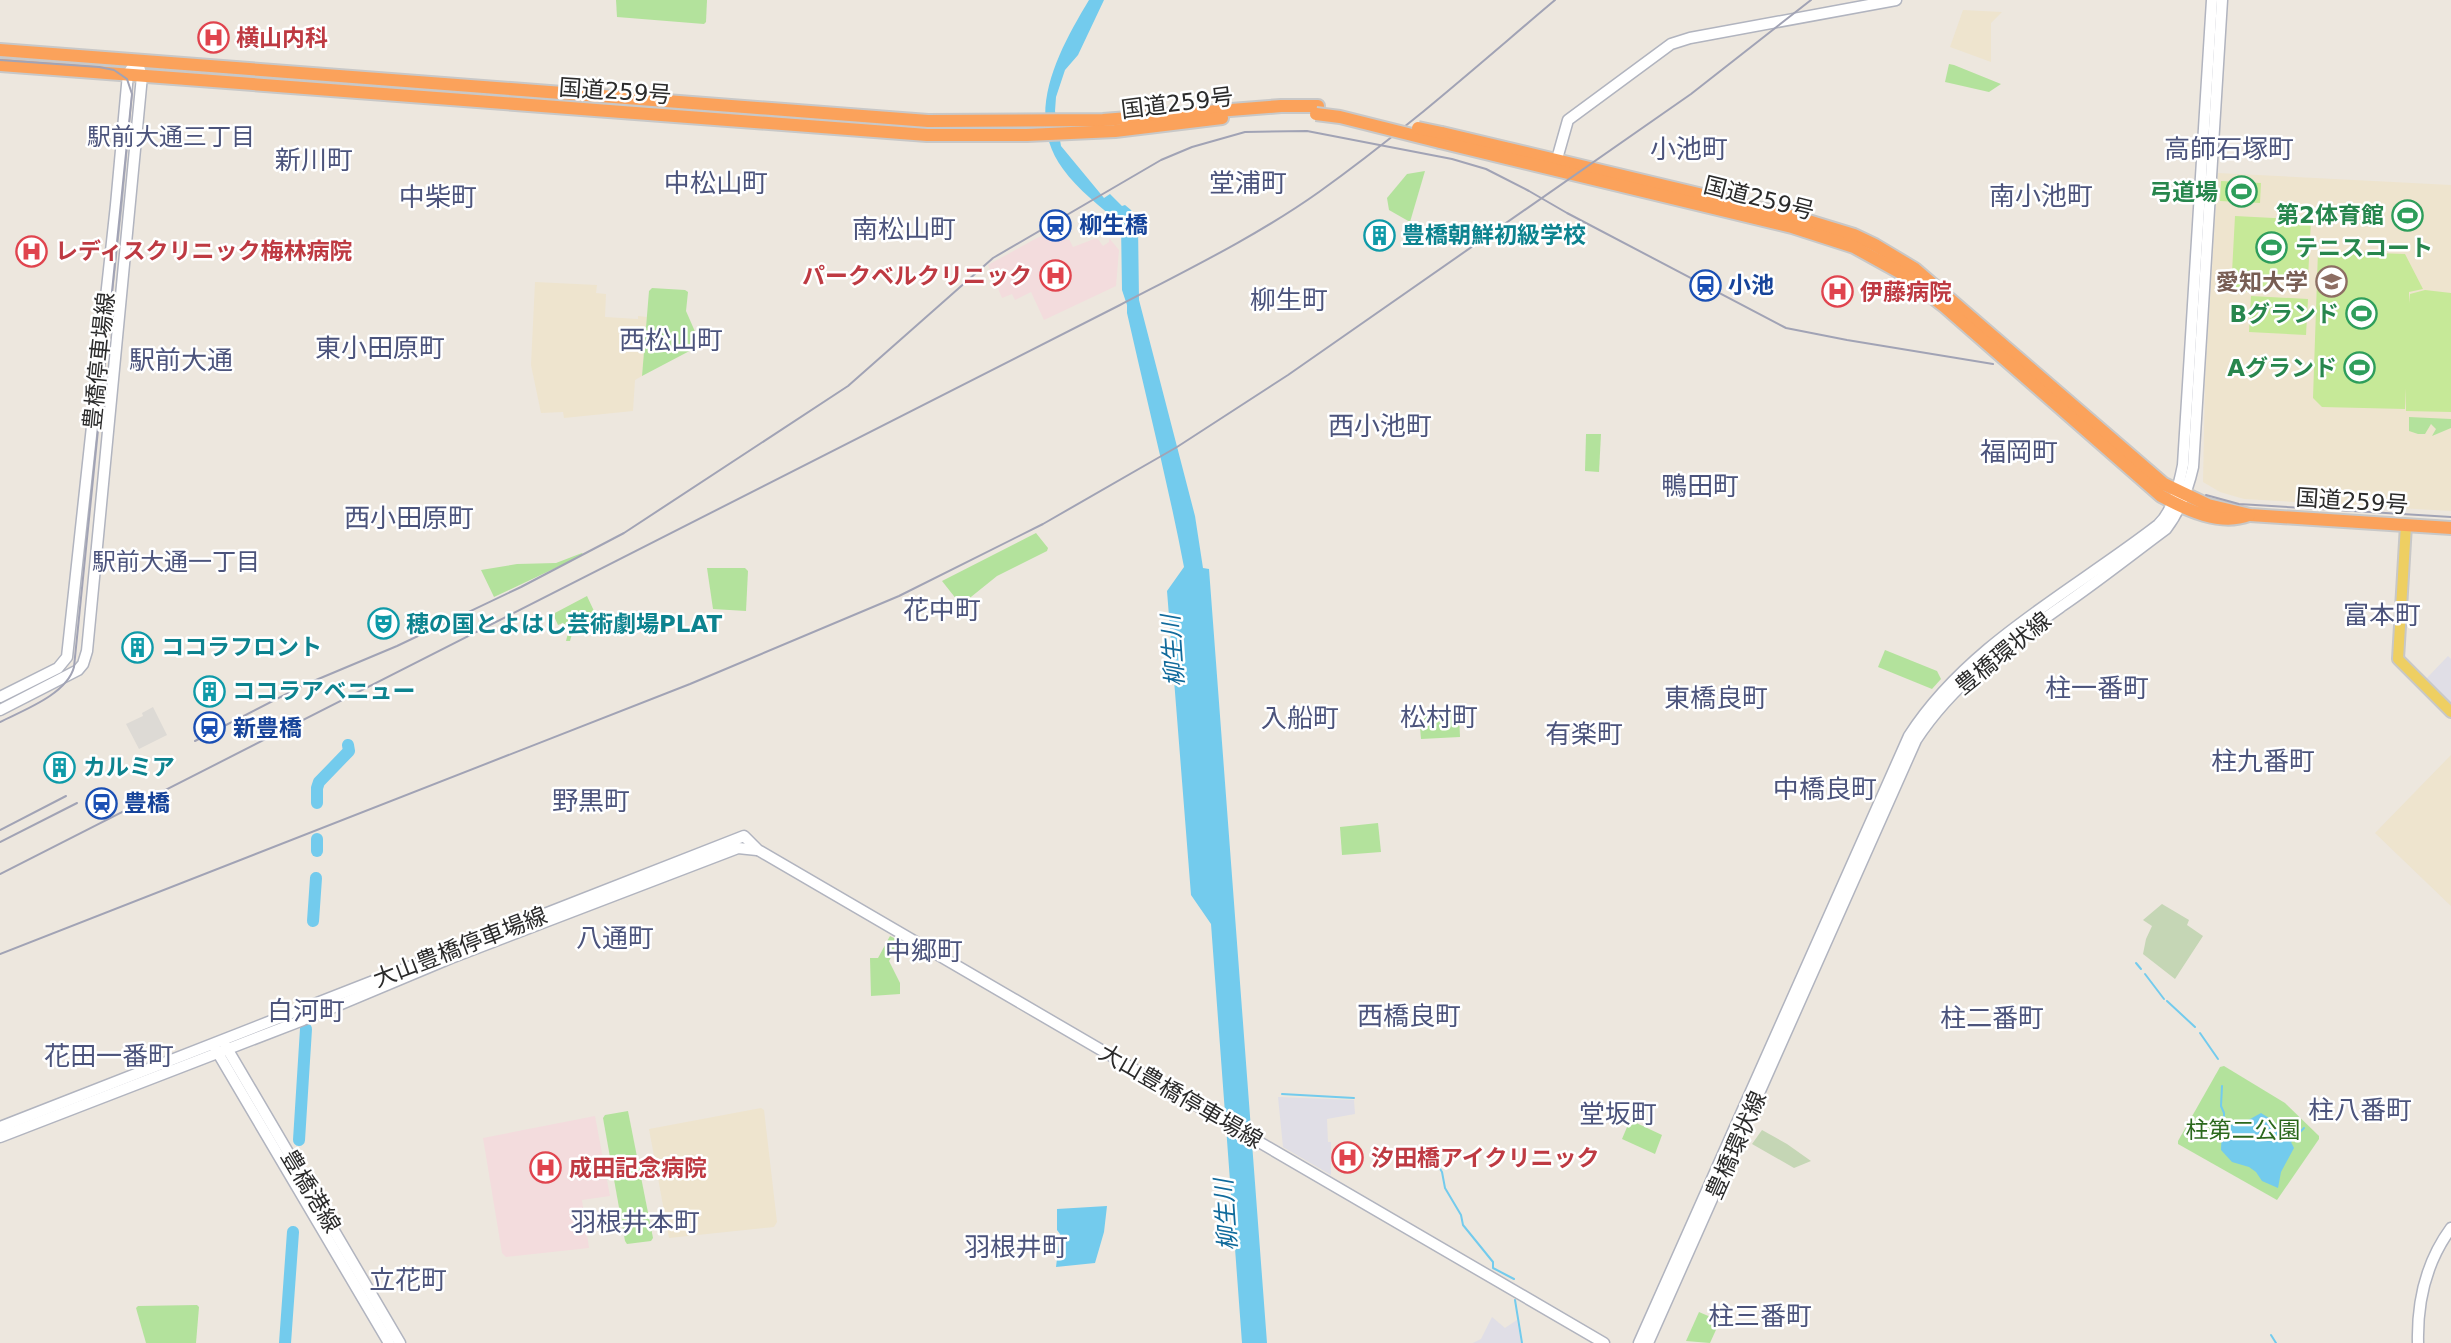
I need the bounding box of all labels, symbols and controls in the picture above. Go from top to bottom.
hospital icon: 横山内科 [196,21,230,55]
place label: 横山内科 [236,25,328,51]
street label: 国道259号 [558,74,672,108]
street label: 国道259号 [1119,83,1235,123]
district label: 駅前大通三丁目 [87,123,255,151]
district label: 小池町 [1650,134,1728,164]
district label: 高師石塚町 [2164,134,2294,164]
district label: 新川町 [275,145,353,175]
district label: 中松山町 [664,168,768,198]
district label: 堂浦町 [1209,168,1287,198]
street label: 国道259号 [1701,172,1817,224]
sports icon: 弓道場 [2224,175,2258,209]
place label: 弓道場 [2149,179,2218,205]
district label: 南小池町 [1989,181,2093,211]
district label: 中柴町 [399,182,477,212]
sports icon: 第2体育館 [2390,198,2424,232]
place label: 第2体育館 [2276,202,2384,228]
station icon: 柳生橋 [1039,208,1073,242]
place label: 柳生橋 [1079,212,1148,238]
district label: 南松山町 [852,214,956,244]
building icon: 豊橋朝鮮初級学校 [1362,218,1396,252]
place label: 豊橋朝鮮初級学校 [1402,222,1586,248]
sports icon: テニスコート [2255,231,2289,265]
hospital icon: レディスクリニック梅林病院 [15,234,49,268]
place label: テニスコート [2295,235,2433,261]
place label: レディスクリニック梅林病院 [55,238,352,264]
hospital icon: パークベルクリニック [1038,259,1072,293]
place label: パークベルクリニック [802,263,1032,289]
school or university icon: 愛知大学 [2314,265,2348,299]
station icon: 小池 [1688,268,1722,302]
place label: 愛知大学 [2216,269,2308,295]
place label: 小池 [1728,272,1774,298]
hospital icon: 伊藤病院 [1820,275,1854,309]
place label: 伊藤病院 [1860,279,1952,305]
district label: 柳生町 [1250,285,1328,315]
street label: 豊橋停車場線 [79,291,119,431]
sports icon: Bグランド [2345,297,2379,331]
place label: Bグランド [2229,301,2339,327]
district label: 西松山町 [619,325,723,355]
district label: 東小田原町 [315,333,445,363]
district label: 駅前大通 [129,345,233,375]
sports icon: Aグランド [2343,351,2377,385]
place label: Aグランド [2227,355,2337,381]
district label: 西小池町 [1328,411,1432,441]
district label: 福岡町 [1980,437,2058,467]
district label: 鴨田町 [1661,471,1739,501]
street label: 国道259号 [2295,484,2409,518]
district label: 西小田原町 [344,503,474,533]
district label: 駅前大通一丁目 [92,548,260,576]
district label: 花中町 [903,595,981,625]
district label: 富本町 [2343,600,2421,630]
theatre icon: 穂の国とよはし芸術劇場PLAT [366,607,400,641]
street label: 豊橋環状線 [1950,607,2056,699]
place label: 穂の国とよはし芸術劇場PLAT [406,611,723,637]
water label: 柳生川 [1156,611,1189,688]
building icon: ココラフロント [121,630,155,664]
place label: ココラフロント [161,634,322,660]
district label: 柱一番町 [2045,673,2149,703]
building icon: ココラアベニュー [192,674,226,708]
place label: ココラアベニュー [232,678,416,704]
district label: 東橋良町 [1664,683,1768,713]
district label: 松村町 [1400,702,1478,732]
district label: 入船町 [1261,703,1339,733]
station icon: 新豊橋 [193,711,227,745]
place label: 新豊橋 [233,715,302,741]
district label: 有楽町 [1545,719,1623,749]
district label: 柱九番町 [2211,746,2315,776]
building icon: カルミア [43,750,77,784]
place label: カルミア [83,754,175,780]
district label: 中橋良町 [1773,774,1877,804]
station icon: 豊橋 [84,786,118,820]
district label: 野黒町 [552,786,630,816]
place label: 豊橋 [124,790,170,816]
street label: 大山豊橋停車場線 [369,902,551,992]
district label: 八通町 [576,923,654,953]
district label: 中郷町 [885,936,963,966]
district label: 白河町 [267,996,345,1026]
district label: 西橋良町 [1357,1001,1461,1031]
district label: 柱二番町 [1940,1003,2044,1033]
street label: 大山豊橋停車場線 [1095,1039,1267,1153]
district label: 花田一番町 [44,1041,174,1071]
street label: 豊橋環状線 [1701,1087,1771,1203]
district label: 柱八番町 [2308,1095,2412,1125]
district label: 堂坂町 [1579,1099,1657,1129]
park label: 柱第二公園 [2186,1117,2301,1143]
hospital icon: 汐田橋アイクリニック [1331,1141,1365,1175]
street label: 豊橋港線 [276,1145,346,1237]
place label: 汐田橋アイクリニック [1371,1145,1599,1171]
hospital icon: 成田記念病院 [529,1151,563,1185]
place label: 成田記念病院 [569,1155,707,1181]
water label: 柳生川 [1209,1175,1242,1252]
district label: 羽根井本町 [570,1207,700,1237]
district label: 羽根井町 [964,1232,1068,1262]
district label: 立花町 [369,1265,447,1295]
district label: 柱三番町 [1708,1301,1812,1331]

